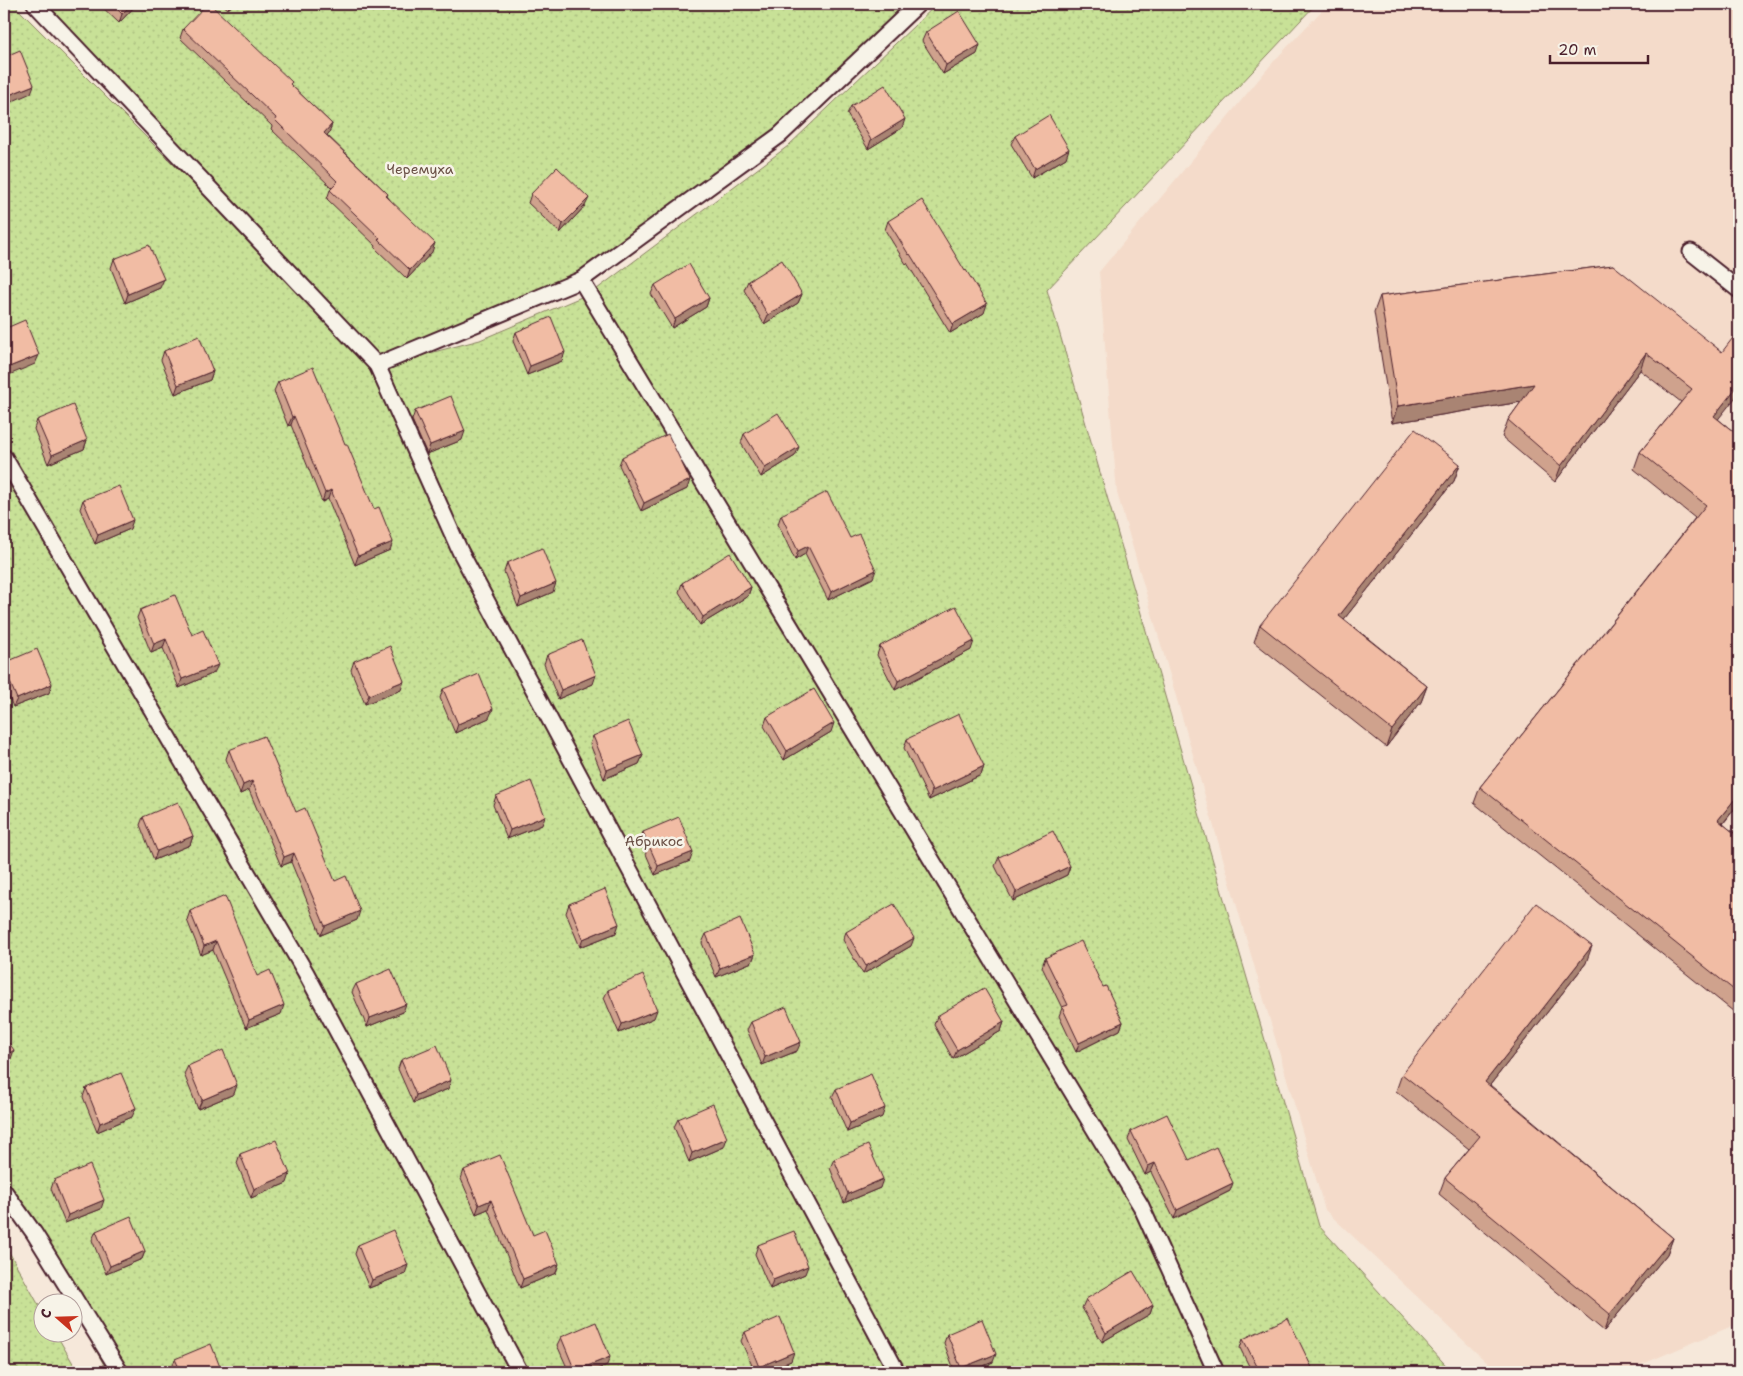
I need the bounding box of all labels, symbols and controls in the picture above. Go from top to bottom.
scale bar [1550,32,1648,64]
text: 20 m [1558,40,1597,60]
park label: Черемуха [387,160,454,178]
park label: Абрикос [625,832,683,850]
north arrow [32,1294,82,1344]
text: С [36,1306,56,1321]

